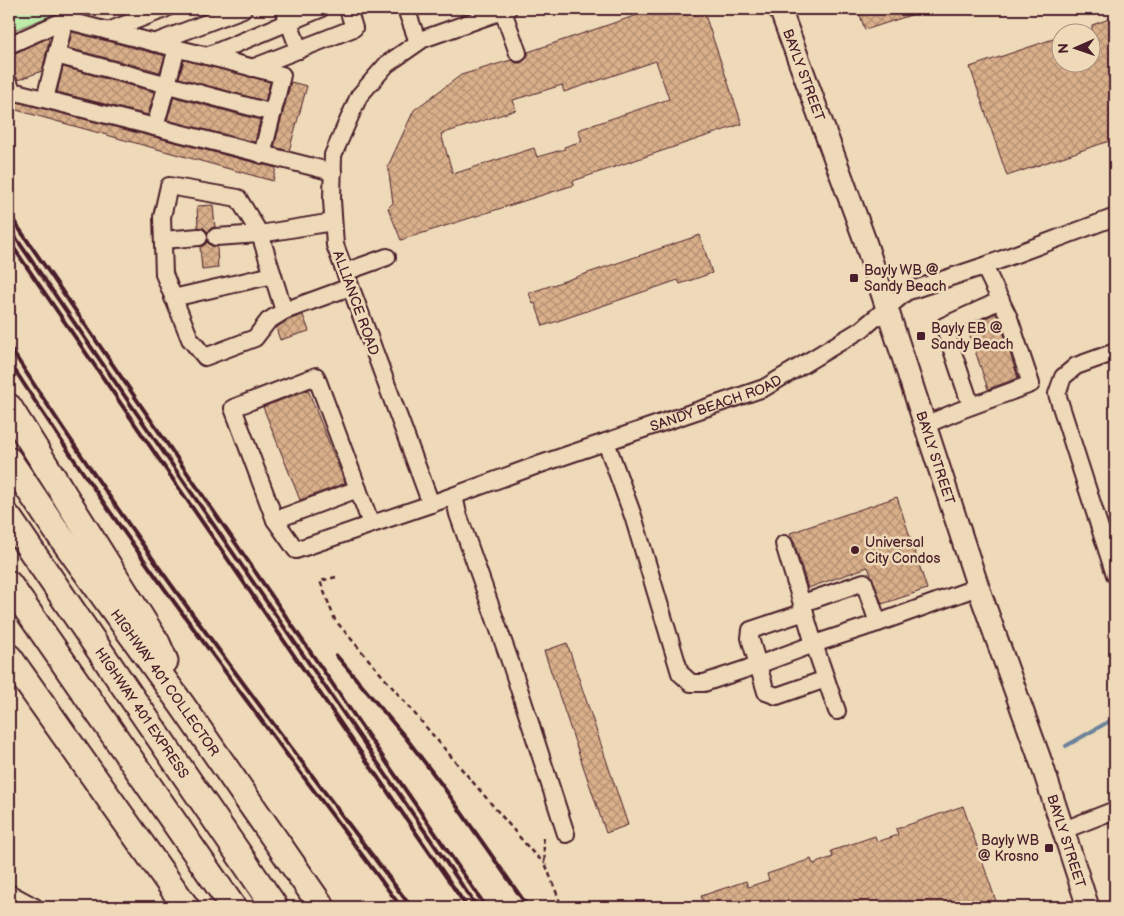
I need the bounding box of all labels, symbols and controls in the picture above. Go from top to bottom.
north arrow [1052,22,1102,72]
street label: BAYLY STREET [779,26,829,124]
text: N [1055,43,1072,54]
street label: ALLIANCE ROAD [329,248,383,358]
place label: Bayly WB @ Sandy Beach [864,262,947,295]
marker: Bayly WB @ Sandy Beach [848,272,860,284]
place label: Bayly EB @ Sandy Beach [931,320,1014,353]
marker: Bayly EB @ Sandy Beach [915,330,927,342]
street label: SANDY BEACH ROAD [648,371,785,435]
street label: BAYLY STREET [913,409,959,507]
place label: Universal City Condos [865,534,941,567]
marker: Universal City Condos [849,544,861,556]
street label: HIGHWAY 401 COLLECTOR [107,606,223,759]
street label: HIGHWAY 401 EXPRESS [92,644,193,781]
street label: BAYLY STREET [1044,792,1090,890]
place label: Bayly WB @ Krosno [978,832,1039,865]
marker: Bayly WB @ Krosno [1043,842,1055,854]

